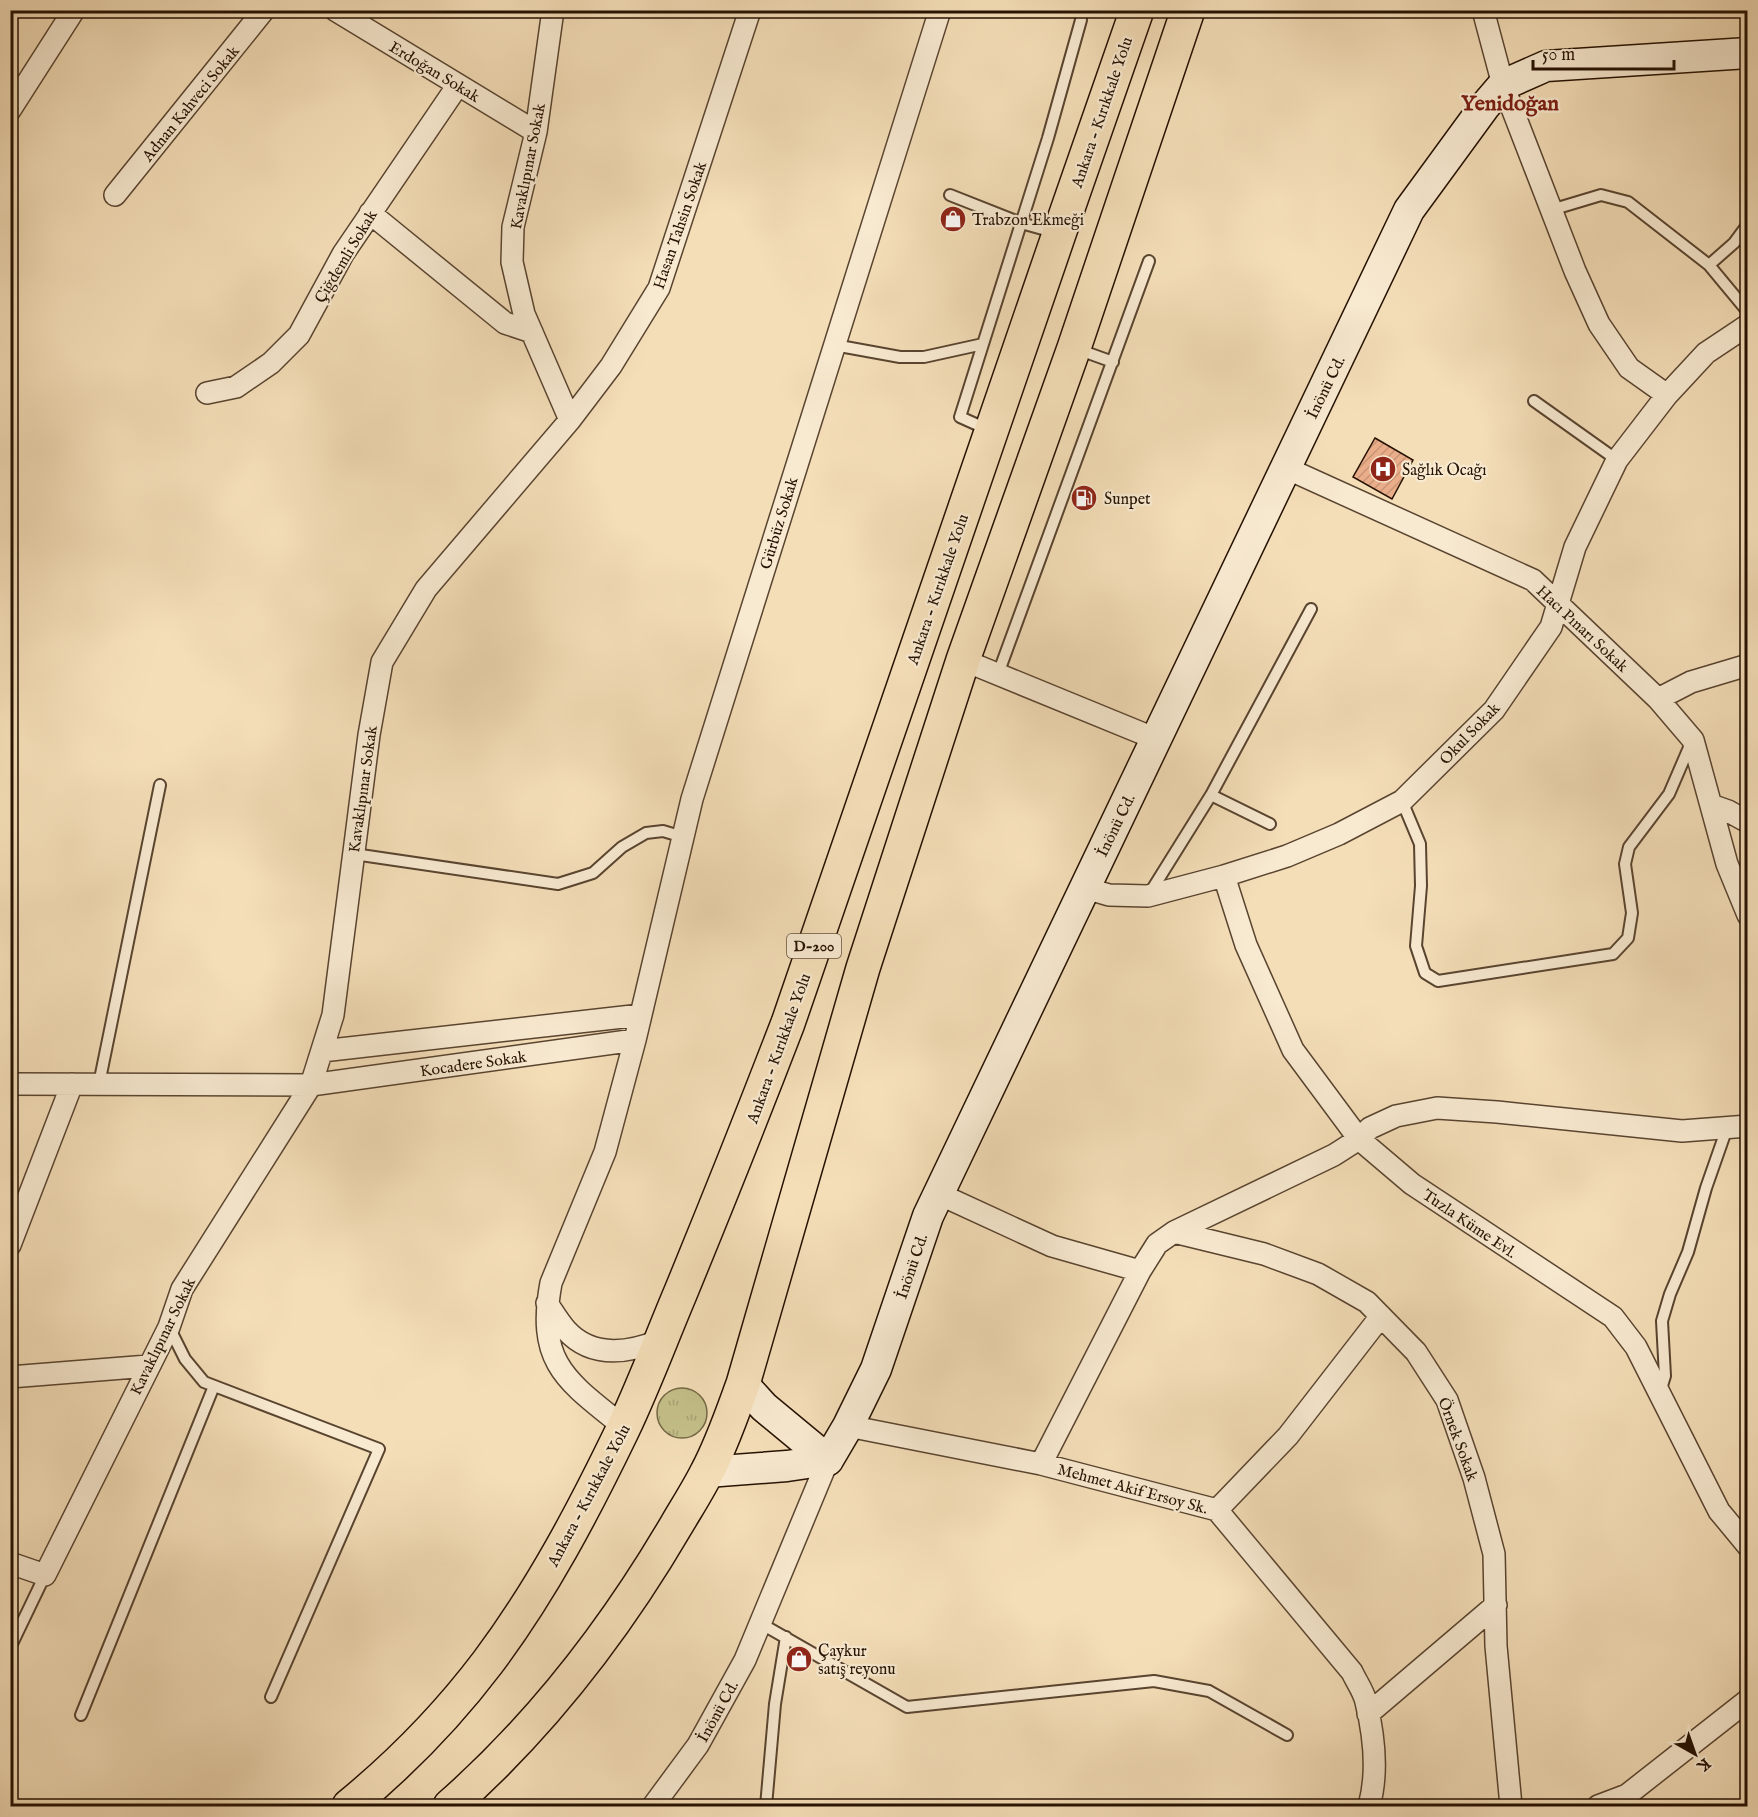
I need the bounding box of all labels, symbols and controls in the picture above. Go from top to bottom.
scale bar [1533,33,1674,71]
street label: Ankara - Kırıkkale Yolu [1067,35,1138,192]
street label: Erdoğan Sokak [385,38,483,108]
street label: Adnan Kahveci Sokak [138,42,245,167]
text: 50 m [1542,44,1575,67]
district label: Yenidoğan [1461,90,1559,118]
street label: Kavaklıpınar Sokak [507,101,551,231]
street label: Hasan Tahsin Sokak [650,159,712,292]
shop icon: Trabzon Ekmeği [938,204,968,234]
street label: Çiğdemli Sokak [311,206,383,307]
place label: Trabzon Ekmeği [972,211,1084,231]
street label: İnönü Cd. [1301,352,1351,423]
hospital icon: Sağlık Ocağı [1368,454,1398,484]
place label: Sağlık Ocağı [1402,461,1487,481]
street label: Gürbüz Sokak [756,475,804,572]
fuel station icon: Sunpet [1069,483,1099,513]
place label: Sunpet [1104,490,1151,510]
street label: Ankara - Kırıkkale Yolu [903,512,974,669]
street label: Hacı Pınarı Sokak [1531,582,1632,678]
street label: Okul Sokak [1436,699,1505,770]
street label: Kavaklıpınar Sokak [345,724,383,854]
street label: İnönü Cd. [1091,790,1141,861]
road number: D-200 [787,934,841,958]
street label: Ankara - Kırıkkale Yolu [743,971,816,1127]
street label: Kocadere Sokak [419,1048,528,1082]
street label: Tuzla Küme Evl. [1418,1186,1520,1264]
street label: İnönü Cd. [891,1231,933,1302]
street label: Kavaklıpınar Sokak [127,1275,201,1399]
street label: Örnek Sokak [1433,1395,1483,1485]
street label: Ankara - Kırıkkale Yolu [543,1421,636,1571]
street label: Mehmet Akif Ersoy Sk. [1055,1460,1210,1520]
place label: Çaykur satış reyonu [818,1642,896,1680]
shop icon: Çaykur satış reyonu [784,1644,814,1674]
street label: İnönü Cd. [692,1677,744,1746]
north arrow [1665,1724,1725,1784]
text: K [1691,1753,1714,1776]

